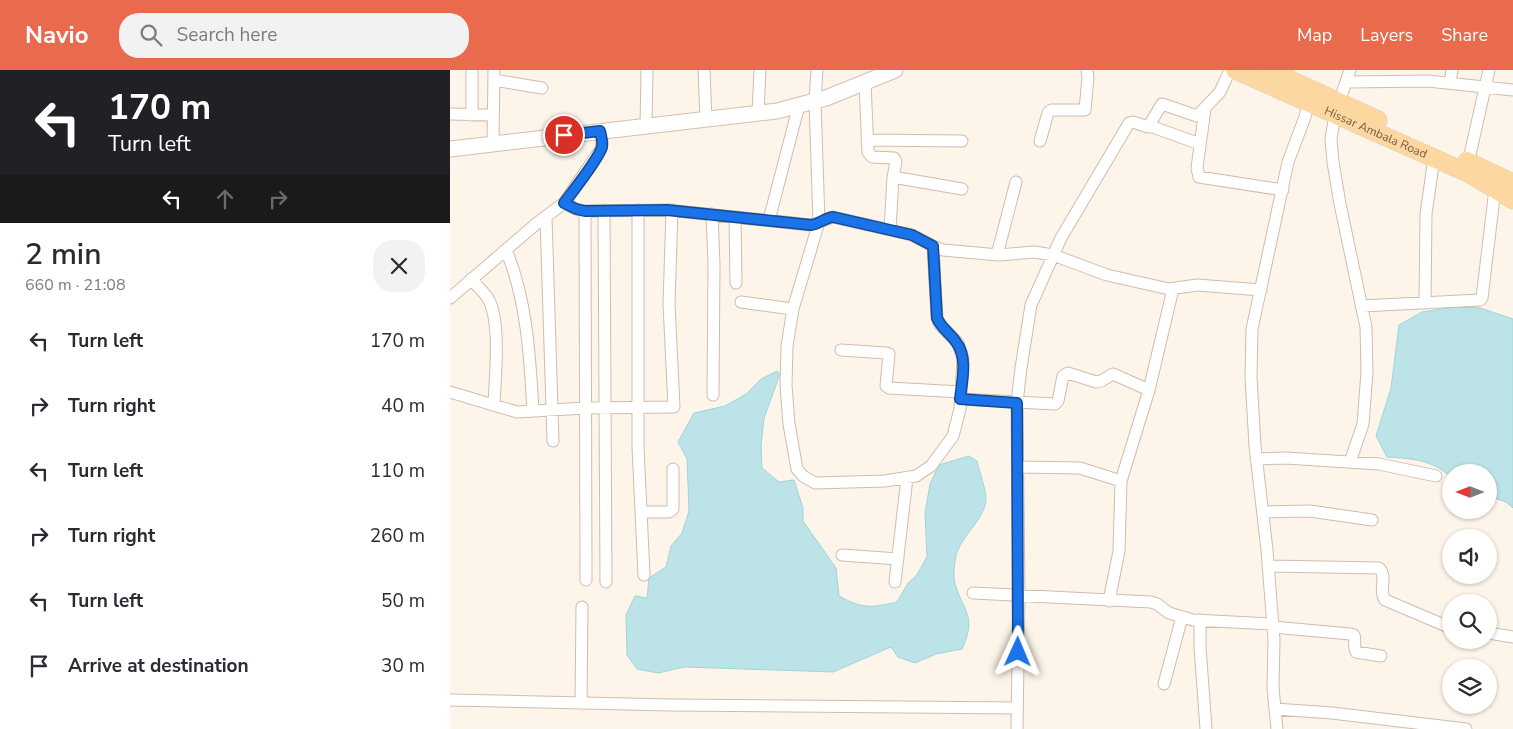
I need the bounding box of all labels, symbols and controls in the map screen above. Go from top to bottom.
search box [119,13,469,58]
text: Navio [25,19,89,51]
icon: search [137,21,165,49]
text: Search here [177,22,277,48]
text: Map [1297,23,1332,47]
text: Layers [1360,23,1413,47]
text: Share [1441,23,1488,47]
text: 170 m [108,84,211,131]
icon: left [25,90,90,155]
street label: Hissar Ambala Road [1322,103,1430,162]
pin [543,114,585,156]
icon: arrive [550,121,578,149]
text: Turn left [108,129,191,159]
icon: left [158,185,186,213]
icon: ahead [211,185,239,213]
icon: right [264,185,292,213]
text: 2 min [25,234,101,275]
button: close [373,240,425,292]
text: 660 m · 21:08 [25,274,126,296]
icon: left [25,327,53,355]
text: Turn left [68,328,143,354]
text: 170 m [370,328,425,354]
icon: right [25,392,53,420]
text: Turn right [68,393,155,419]
text: 40 m [381,393,425,419]
icon: left [25,457,53,485]
text: Turn left [68,458,143,484]
text: 110 m [370,458,425,484]
north arrow [1442,464,1498,519]
map controls [1442,464,1497,714]
icon: right [25,522,53,550]
text: Turn right [68,523,155,549]
text: 260 m [370,523,425,549]
button: sound [1442,529,1497,584]
icon: left [25,587,53,615]
text: Turn left [68,588,143,614]
text: 50 m [381,588,425,614]
button: search [1442,594,1497,649]
position arrow [991,625,1043,677]
icon: arrive [25,652,53,680]
text: Arrive at destination [68,653,249,679]
text: 30 m [381,653,425,679]
button: layers [1442,659,1497,714]

